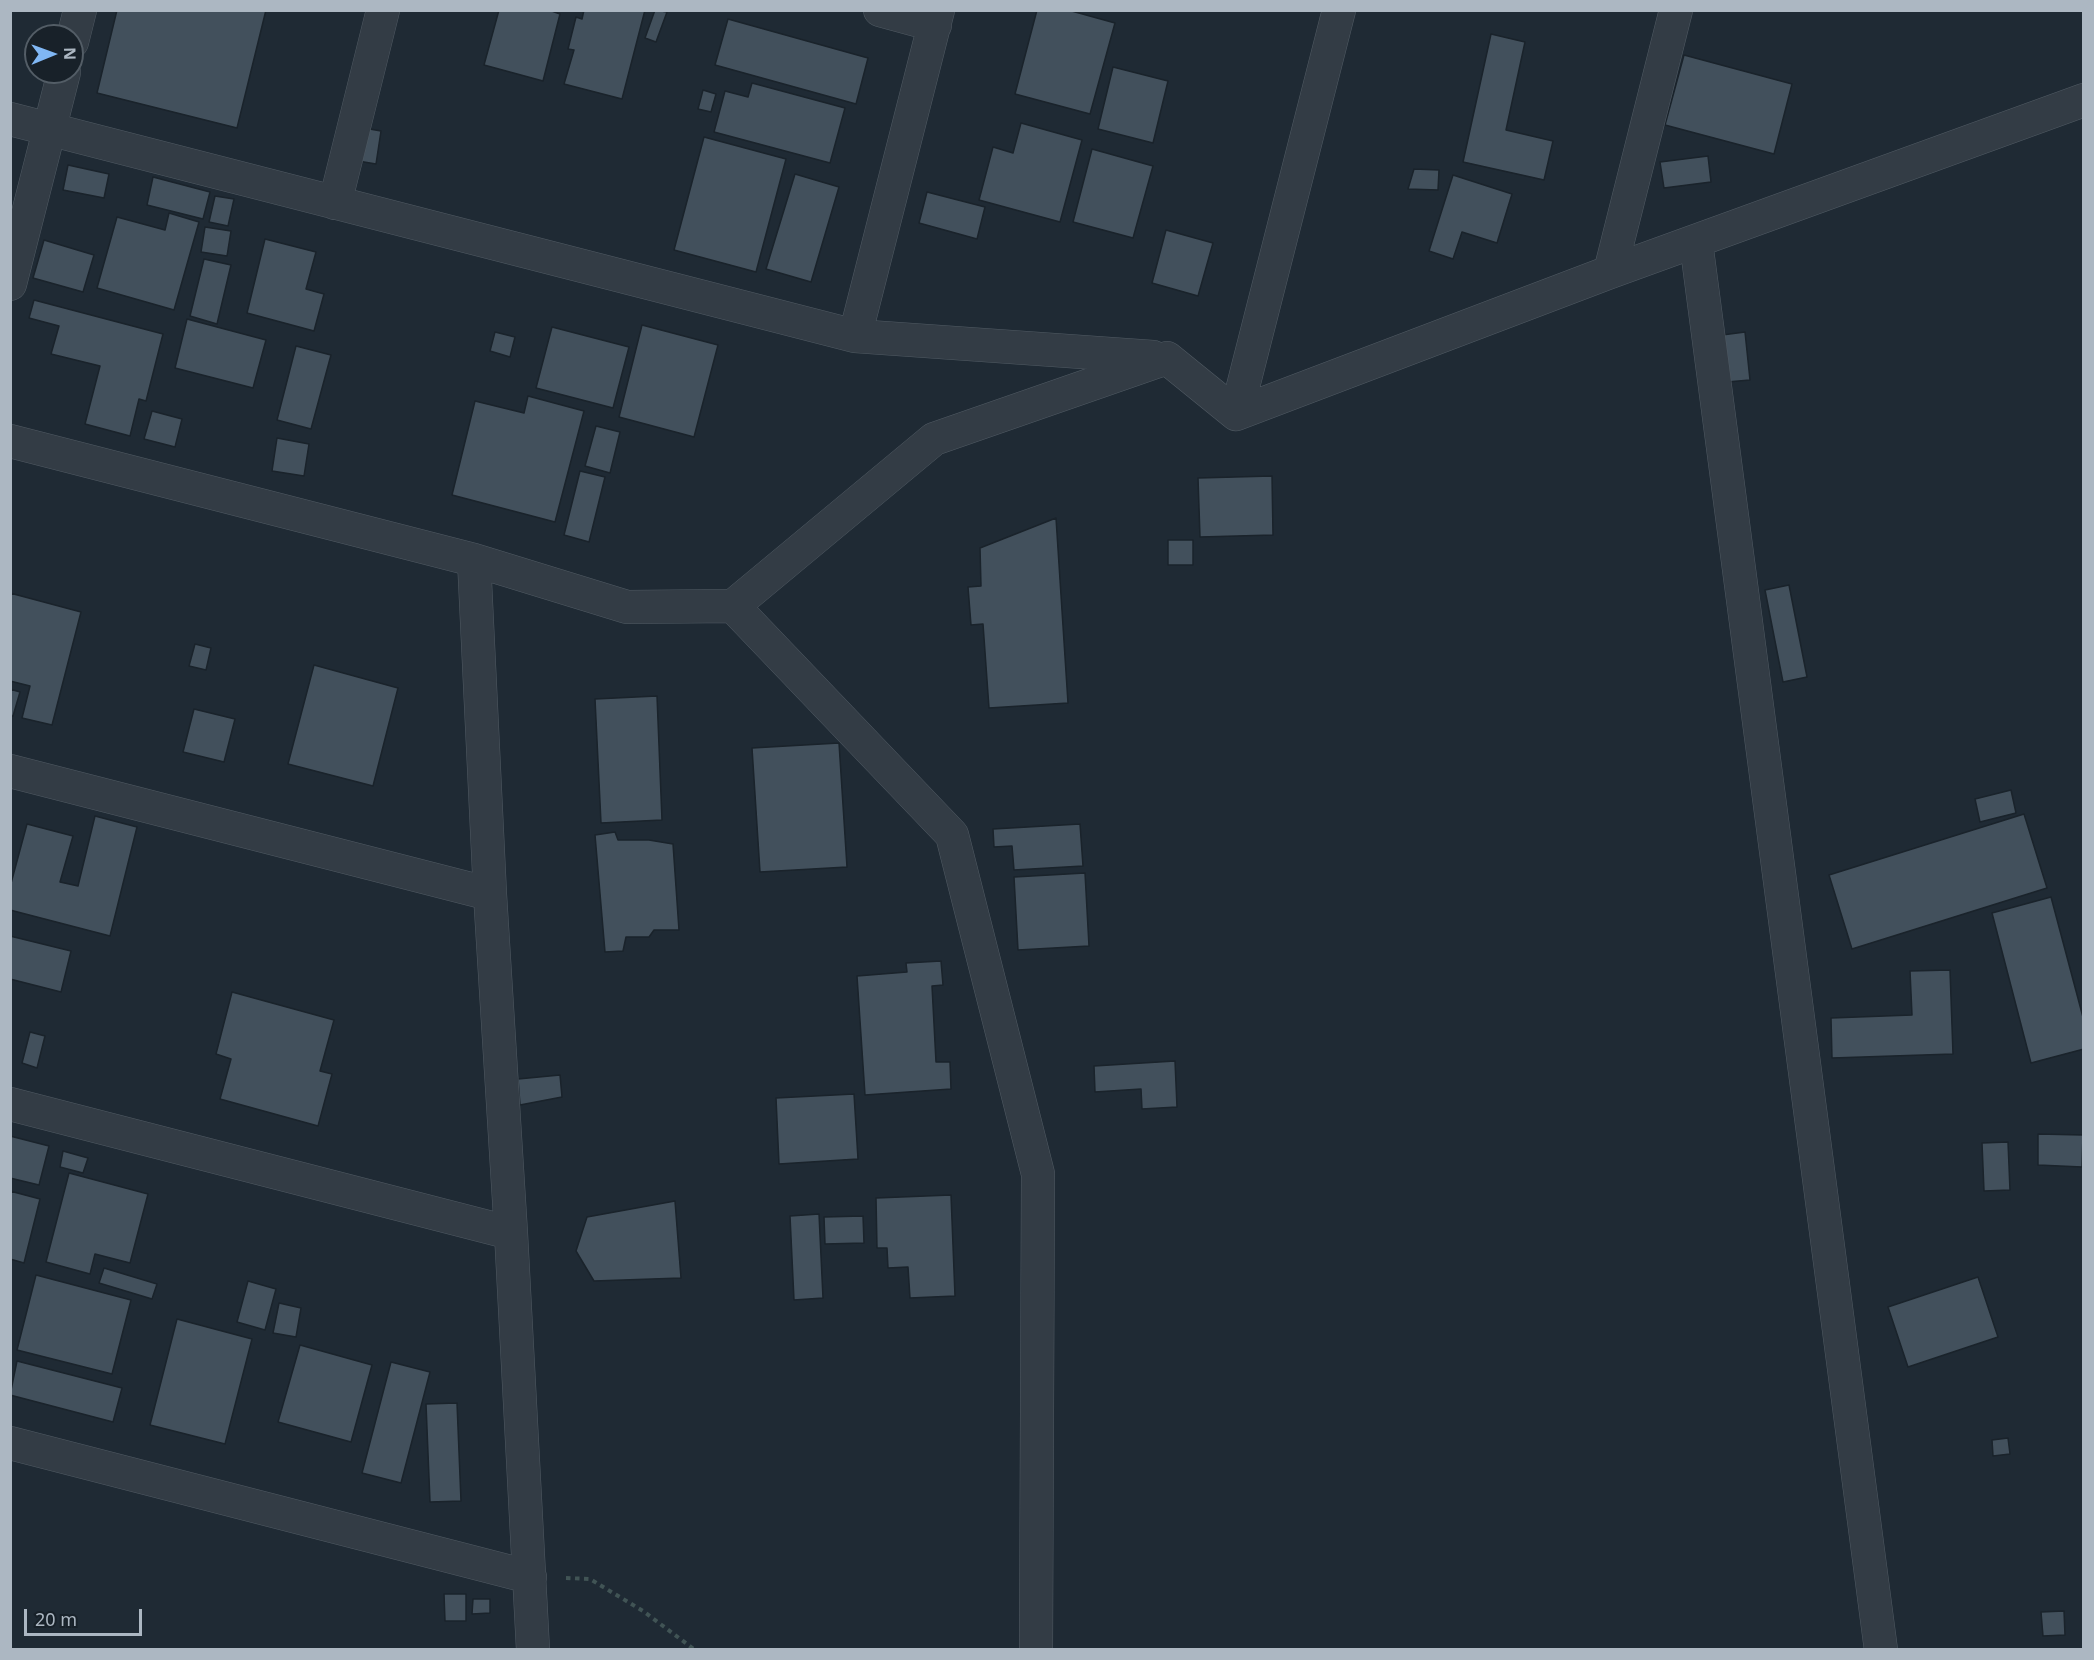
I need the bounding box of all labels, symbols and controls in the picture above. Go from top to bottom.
north arrow [24,24,84,84]
text: N [59,47,81,60]
scale bar [27,1597,146,1635]
text: 20 m [35,1607,77,1631]

